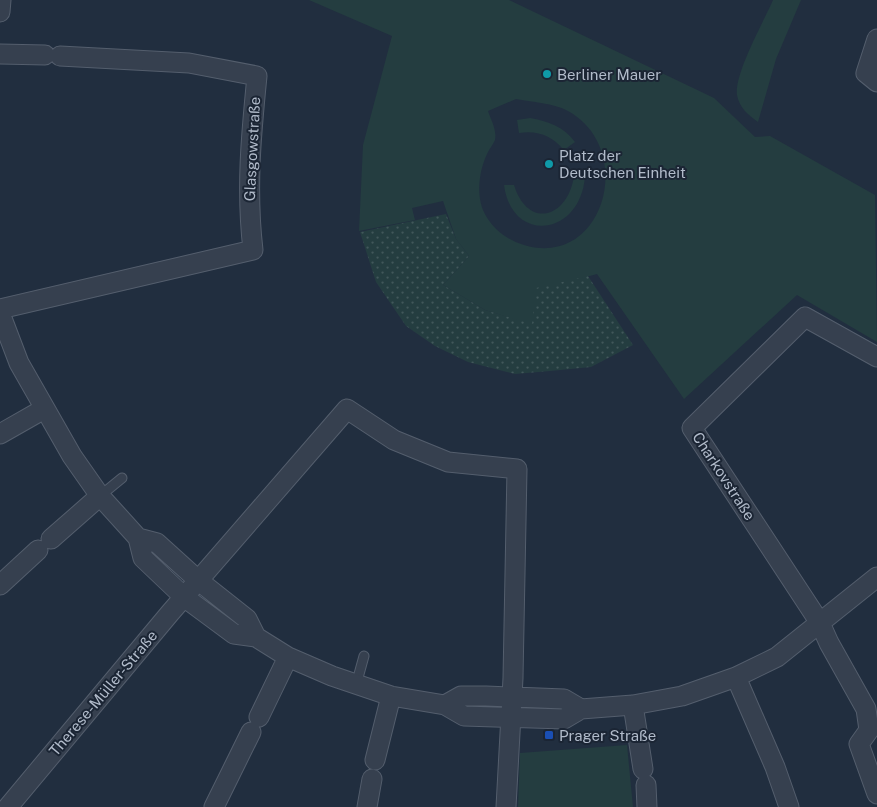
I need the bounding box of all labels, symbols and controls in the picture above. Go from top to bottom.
place label: Berliner Mauer [557,66,661,83]
marker: Berliner Mauer [541,68,553,80]
street label: Glasgowstraße [241,96,263,202]
place label: Platz der Deutschen Einheit [559,147,686,181]
marker: Platz der Deutschen Einheit [543,158,555,170]
street label: Charkovstraße [689,429,759,523]
street label: Therese-Müller-Straße [46,627,160,759]
place label: Prager Straße [559,727,656,744]
marker: Prager Straße [543,729,555,741]

